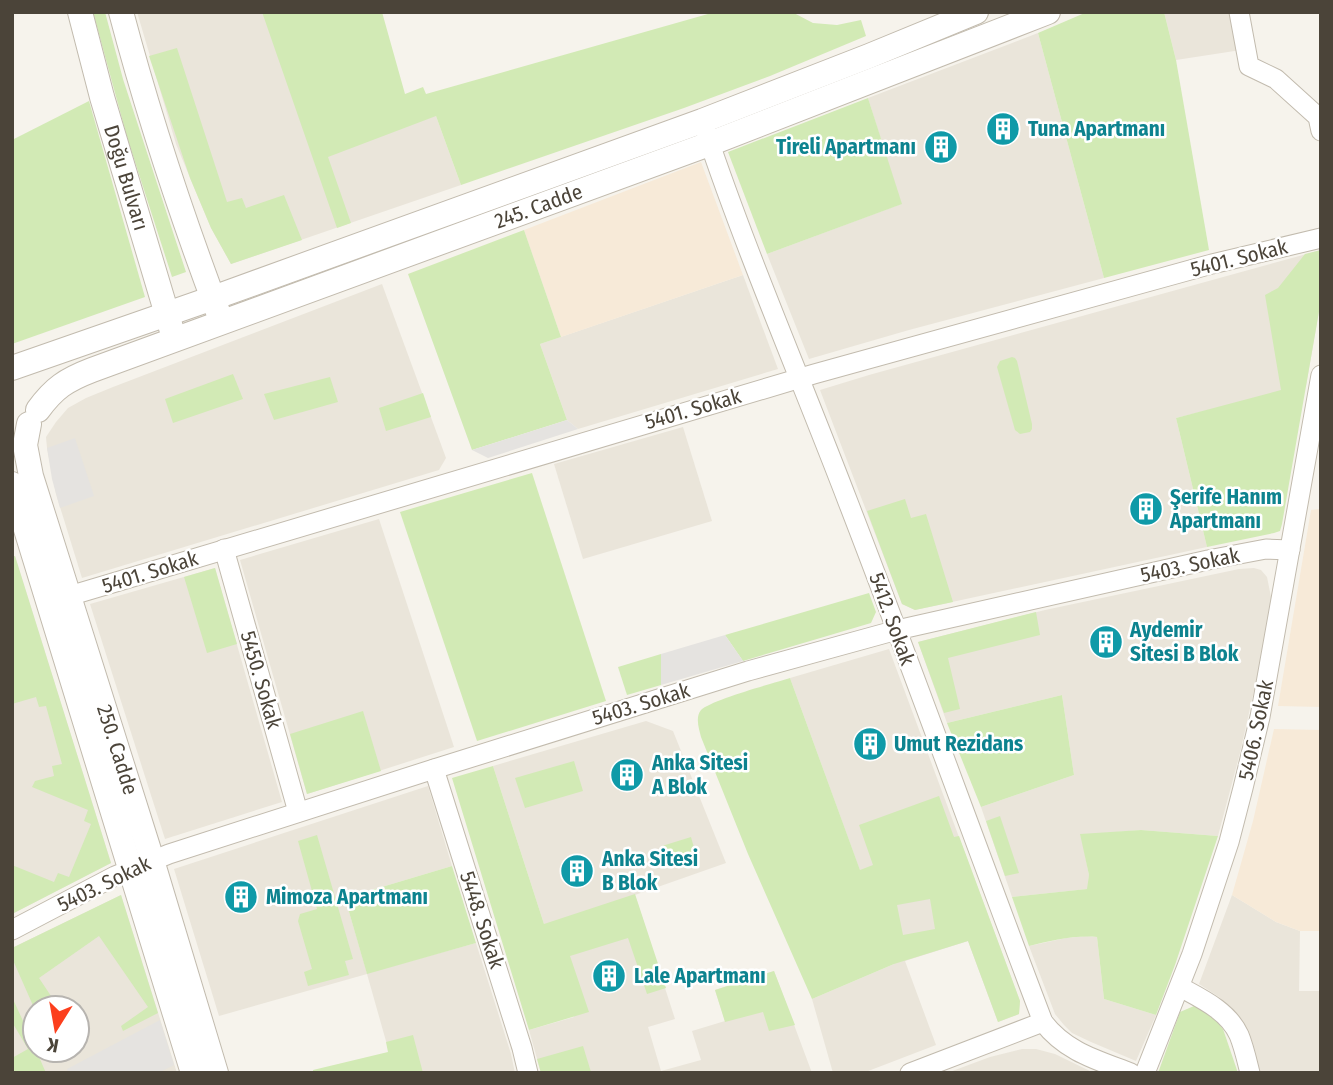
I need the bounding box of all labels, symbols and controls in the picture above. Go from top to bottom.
building icon: Tuna Apartmanı [984,110,1022,148]
place label: Tuna Apartmanı [1028,116,1165,142]
street label: Doğu Bulvarı [98,122,154,233]
building icon: Tireli Apartmanı [922,128,960,166]
place label: Tireli Apartmanı [776,134,916,160]
street label: 245. Cadde [491,178,586,234]
street label: 5401. Sokak [1188,233,1290,283]
street label: 5401. Sokak [642,383,744,435]
place label: Şerife Hanım Apartmanı [1169,484,1282,534]
building icon: Şerife Hanım Apartmanı [1127,490,1165,528]
street label: 5403. Sokak [1138,542,1242,588]
street label: 5401. Sokak [99,545,201,599]
street label: 5412. Sokak [863,569,921,669]
place label: Aydemir Sitesi B Blok [1129,617,1239,667]
building icon: Aydemir Sitesi B Blok [1087,623,1125,661]
street label: 5450. Sokak [235,628,287,732]
street label: 5403. Sokak [589,677,693,731]
street label: 5406. Sokak [1233,677,1279,782]
street label: 250. Cadde [91,702,144,798]
building icon: Umut Rezidans [851,725,889,763]
place label: Umut Rezidans [894,731,1023,757]
place label: Anka Sitesi A Blok [651,750,748,800]
building icon: Anka Sitesi A Blok [608,756,646,794]
place label: Anka Sitesi B Blok [601,846,698,896]
street label: 5403. Sokak [53,850,155,918]
building icon: Anka Sitesi B Blok [558,852,596,890]
street label: 5448. Sokak [454,868,510,972]
building icon: Mimoza Apartmanı [222,878,260,916]
place label: Mimoza Apartmanı [266,884,428,910]
building icon: Lale Apartmanı [590,957,628,995]
place label: Lale Apartmanı [634,963,766,989]
north arrow [21,994,91,1064]
text: K [44,1033,60,1058]

